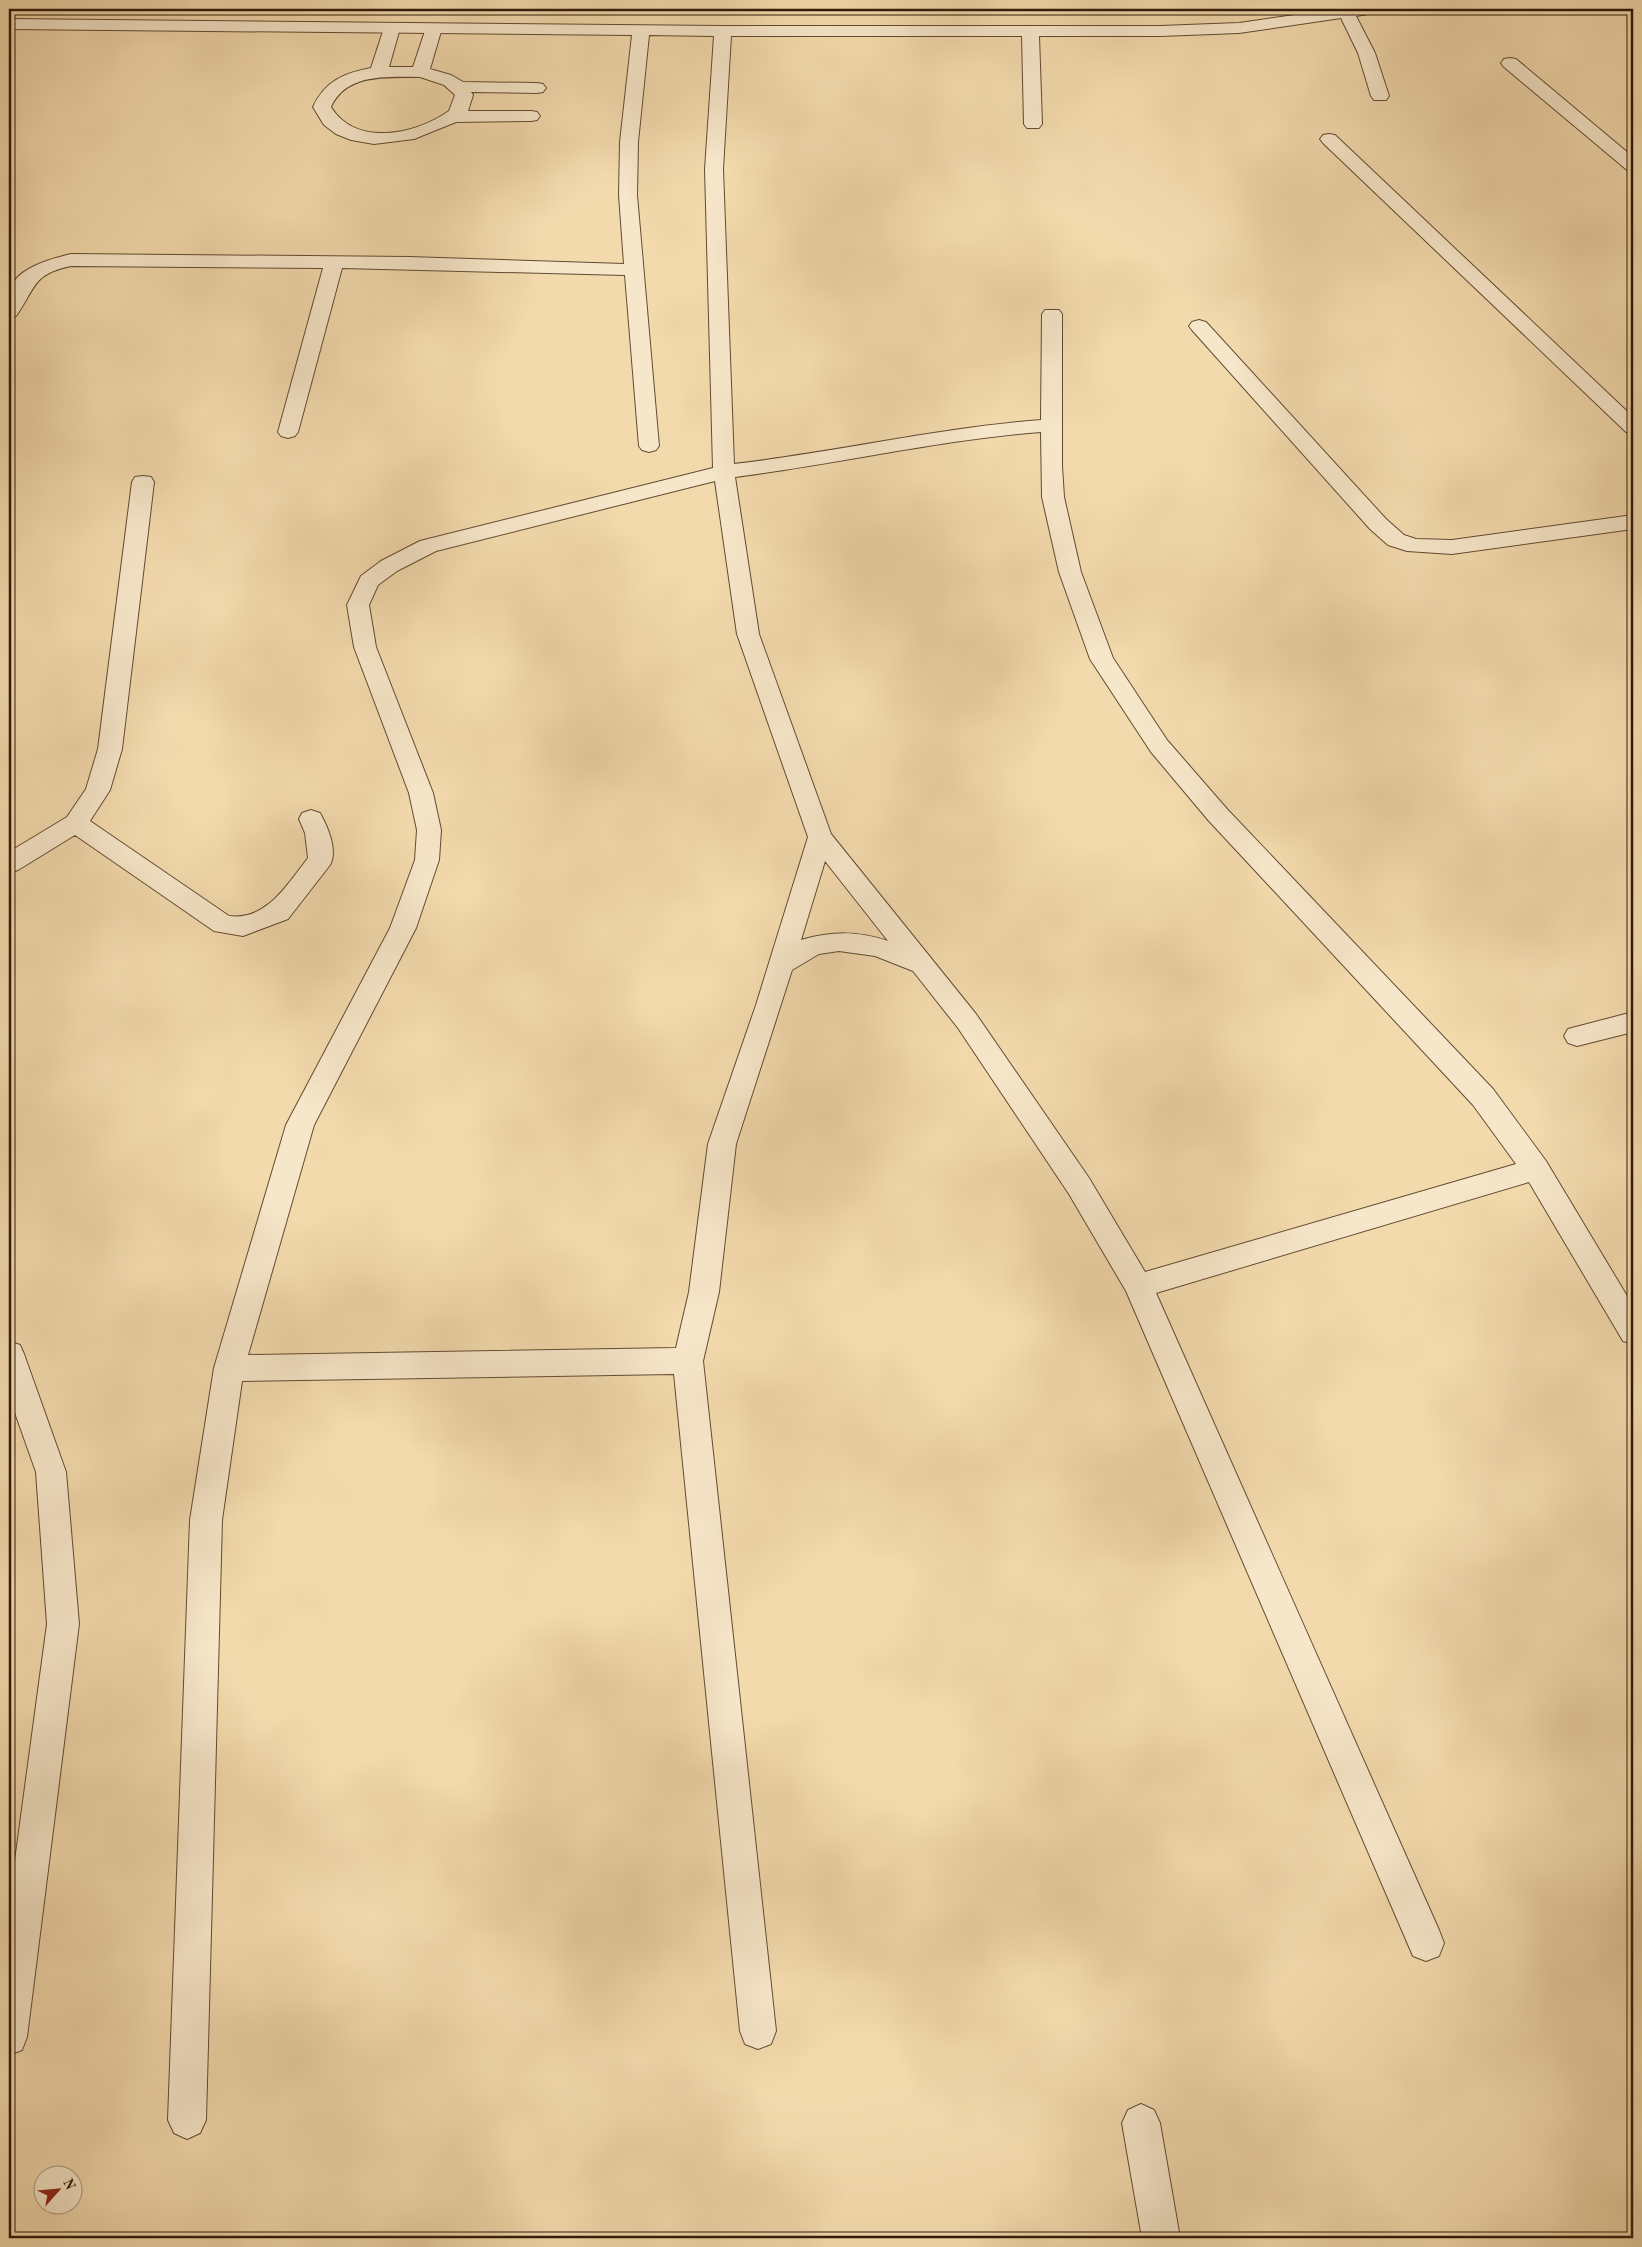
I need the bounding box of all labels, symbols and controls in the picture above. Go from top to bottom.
north arrow [32,2164,82,2214]
text: N [60,2177,77,2193]

